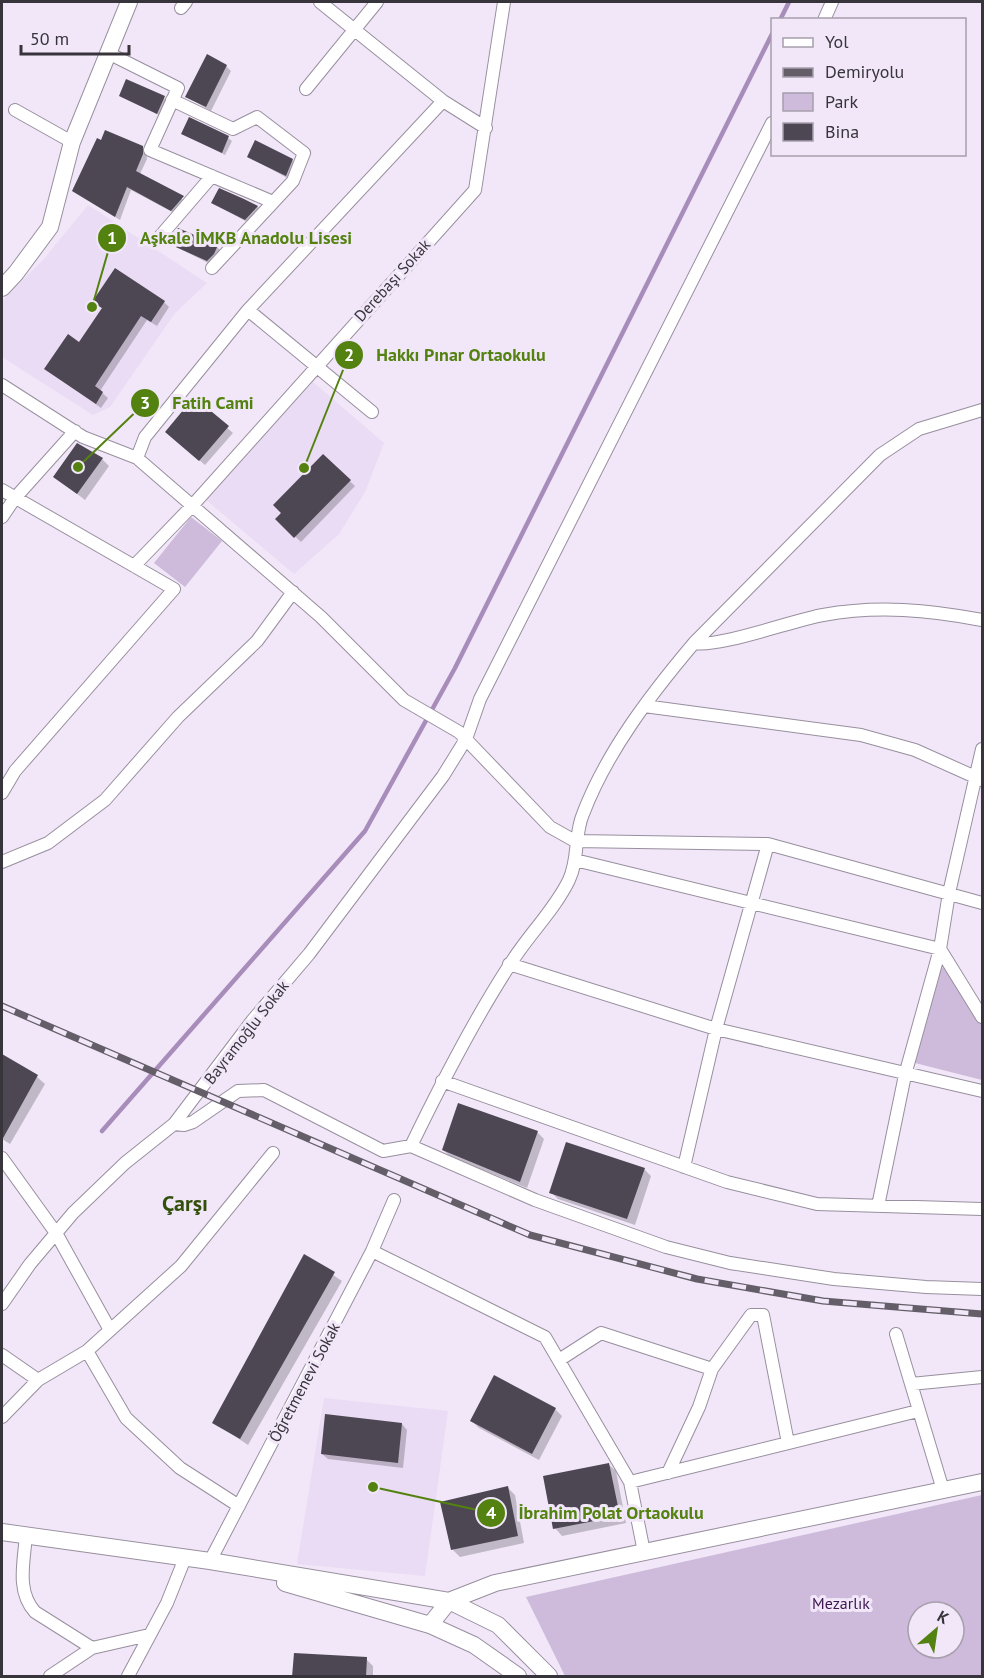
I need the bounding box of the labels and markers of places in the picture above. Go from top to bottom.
callout: Aşkale İMKB Anadolu Lisesi [97,220,364,256]
callout: Hakkı Pınar Ortaokulu [334,337,558,373]
callout: Fatih Cami [130,385,266,421]
callout: İbrahim Polat Ortaokulu [476,1495,716,1531]

